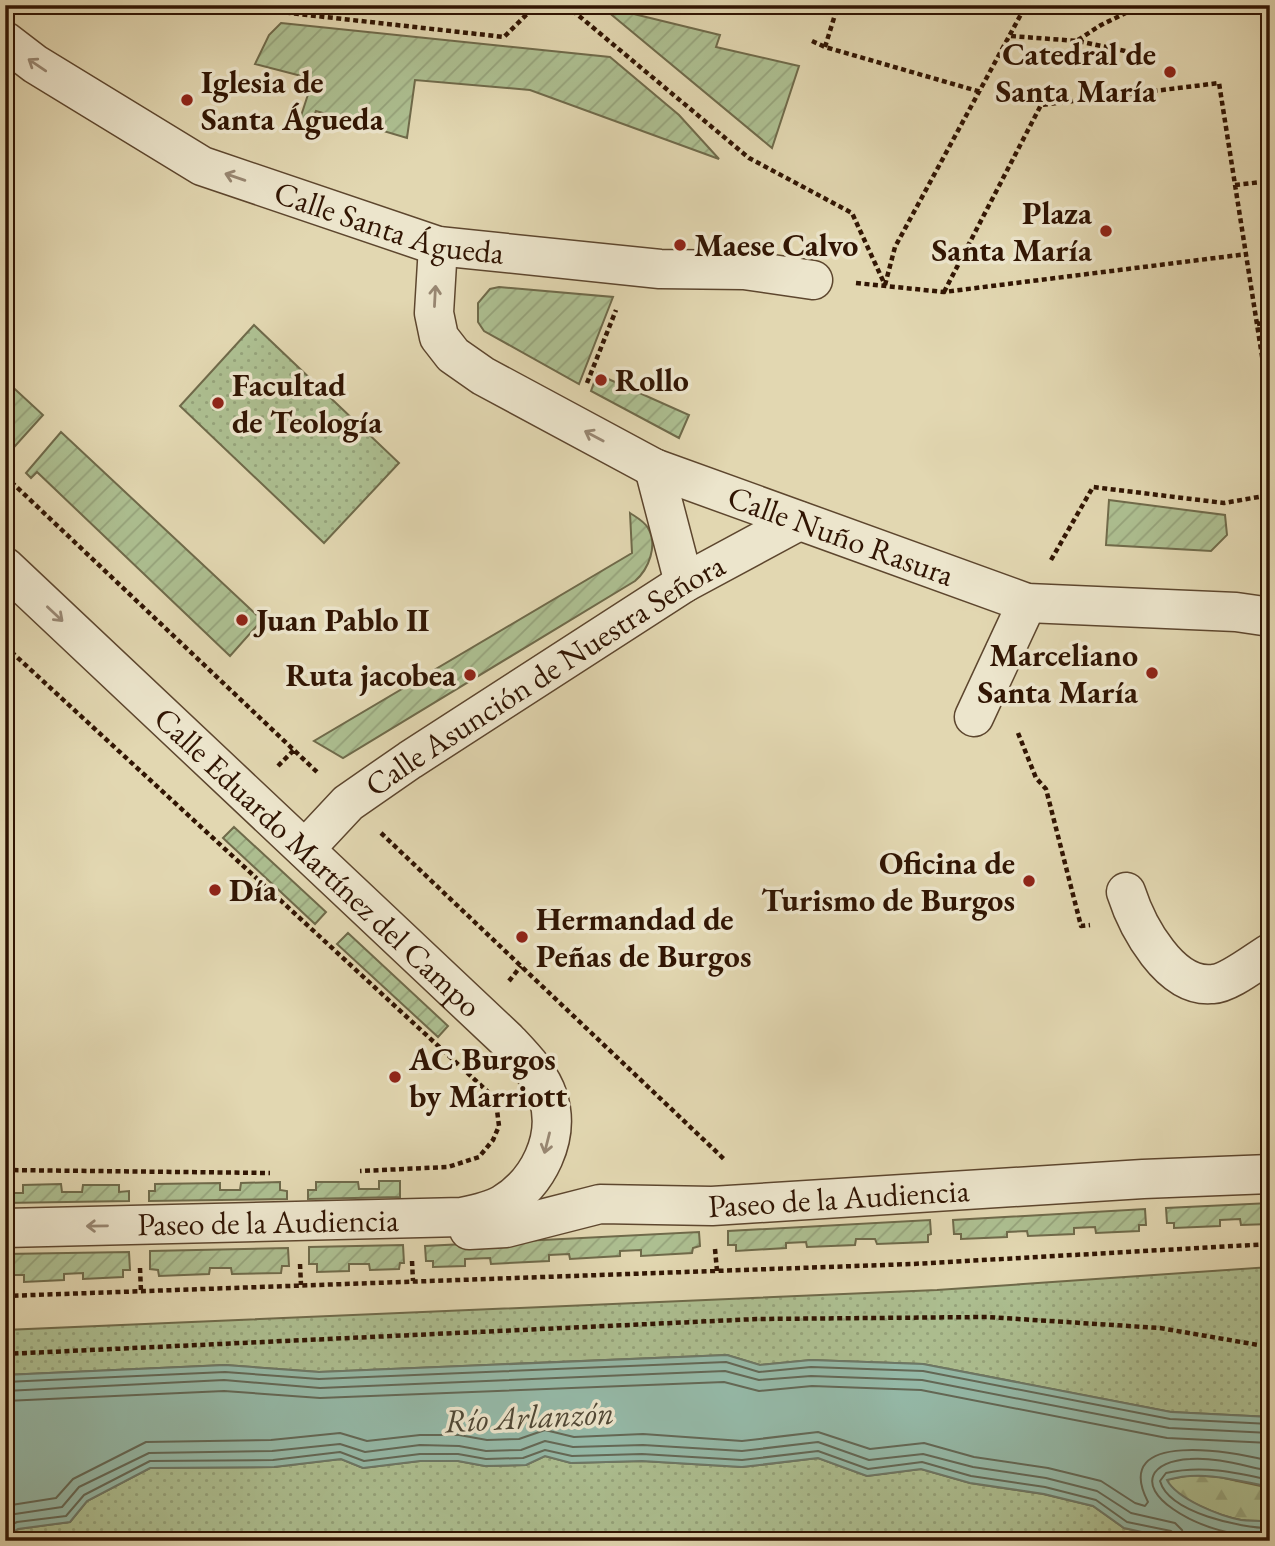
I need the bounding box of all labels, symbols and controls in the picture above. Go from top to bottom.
place label: Catedral de Santa María [996,33,1157,112]
one-way arrow [28,58,47,72]
place label: Iglesia de Santa Águeda [201,61,385,140]
marker: Catedral de Santa María [1162,64,1178,80]
marker: Iglesia de Santa Águeda [179,92,195,108]
one-way arrow [224,170,246,182]
street label: Calle Santa Águeda [269,171,506,274]
place label: Plaza Santa María [932,192,1093,271]
marker: Plaza Santa María [1098,223,1114,239]
place label: Maese Calvo [694,224,858,266]
marker: Maese Calvo [672,237,688,253]
one-way arrow [429,284,442,307]
place label: Rollo [615,359,689,401]
place label: Facultad de Teología [232,364,383,443]
marker: Rollo [593,372,609,388]
marker: Facultad de Teología [210,395,226,411]
one-way arrow [584,428,605,442]
street label: Calle Nuño Rasura [722,475,960,596]
street label: Calle Asunción de Nuestra Señora [357,544,732,806]
place label: Juan Pablo II [253,599,430,641]
one-way arrow [46,606,63,623]
marker: Juan Pablo II [234,612,250,628]
place label: Marceliano Santa María [978,634,1139,713]
place label: Ruta jacobea [285,654,457,696]
marker: Marceliano Santa María [1144,665,1160,681]
marker: Ruta jacobea [462,667,478,683]
street label: Calle Eduardo Martínez del Campo [145,697,491,1026]
place label: Oficina de Turismo de Burgos [761,842,1015,921]
place label: Día [229,869,278,911]
marker: Oficina de Turismo de Burgos [1021,873,1037,889]
marker: Día [207,882,223,898]
place label: Hermandad de Peñas de Burgos [536,898,751,977]
marker: Hermandad de Peñas de Burgos [514,929,530,945]
place label: AC Burgos by Marriott [408,1038,567,1117]
marker: AC Burgos by Marriott [387,1069,403,1085]
one-way arrow [540,1131,554,1154]
street label: Paseo de la Audiencia [707,1169,971,1227]
street label: Paseo de la Audiencia [137,1199,399,1245]
one-way arrow [86,1219,109,1233]
water label: Río Arlanzón [443,1391,615,1442]

